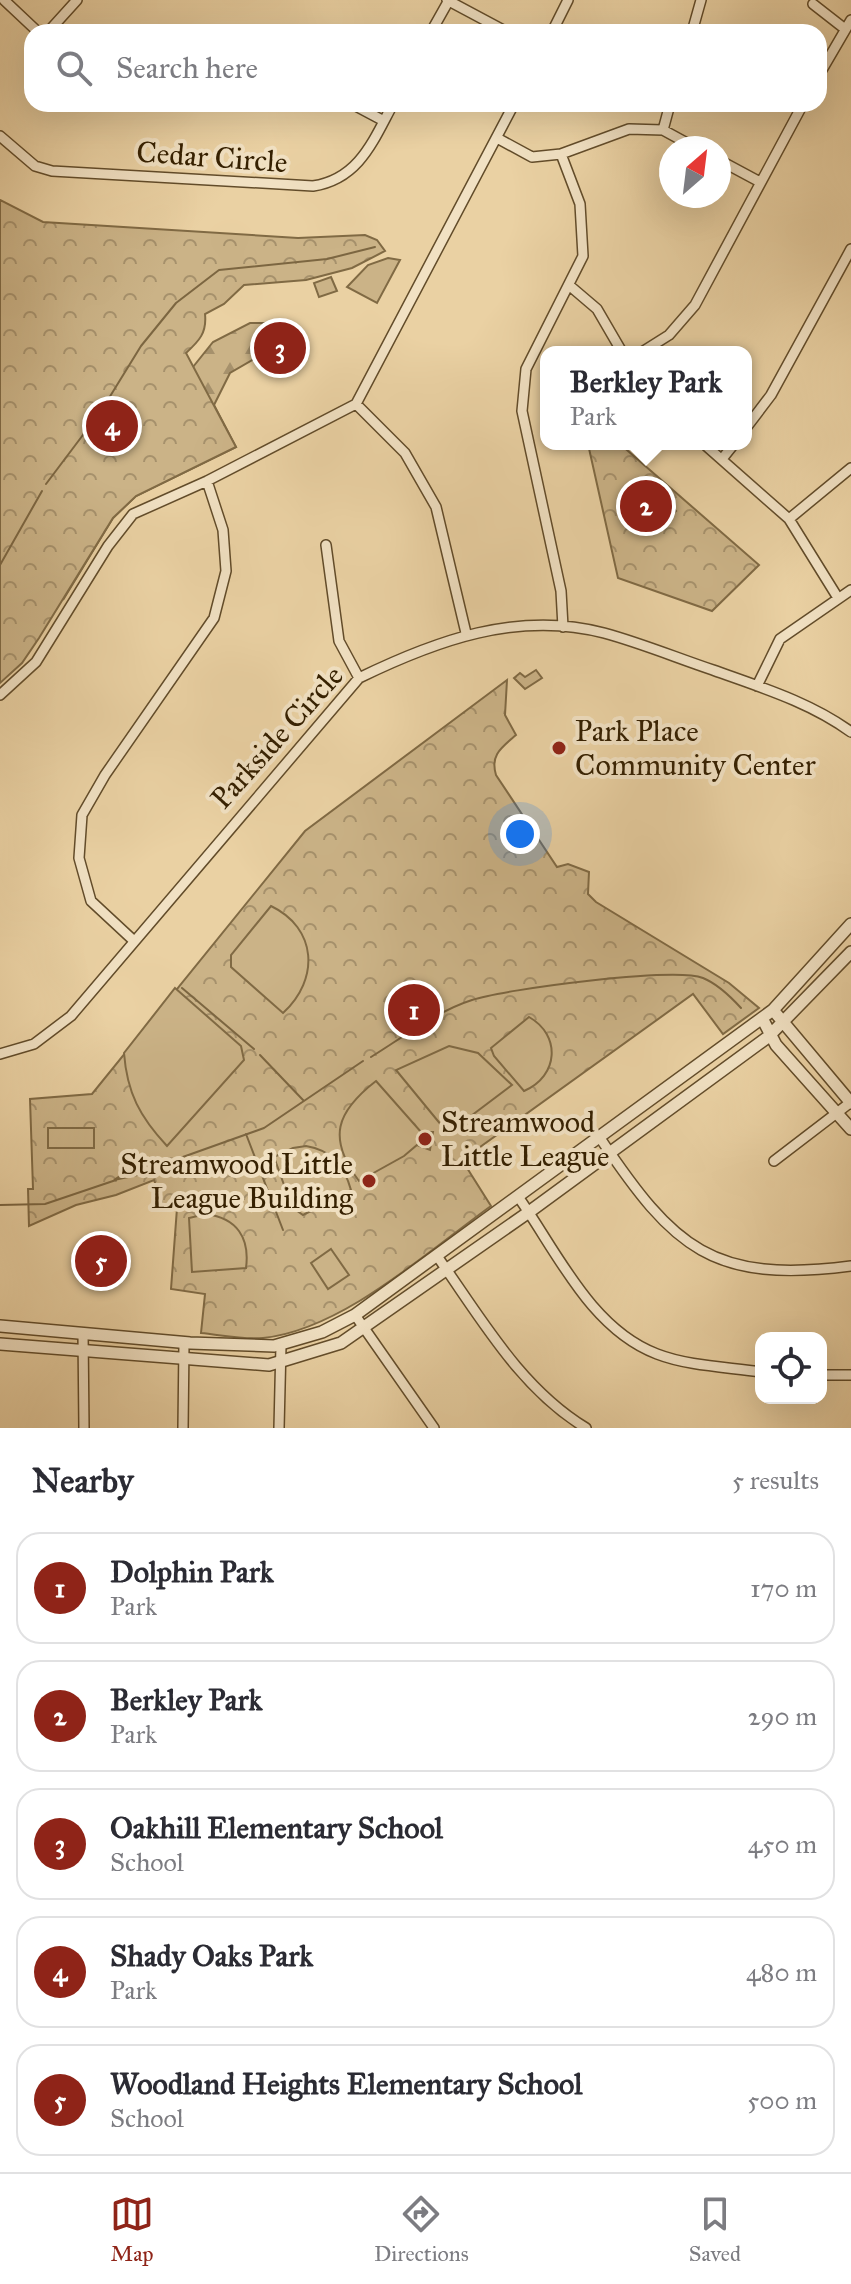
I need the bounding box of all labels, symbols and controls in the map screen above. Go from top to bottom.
search box [24,24,827,112]
icon: search [52,46,96,90]
text: Search here [116,50,258,86]
street label: Cedar Circle [135,134,289,180]
north arrow [659,136,731,208]
pin: 3 [254,318,306,378]
popup [540,346,752,450]
text: Berkley Park [570,364,722,400]
pin: 4 [86,396,138,456]
text: Park [570,400,617,432]
pin: 2 [620,476,672,536]
street label: Parkside Circle [203,658,351,816]
place label: Park Place Community Center [575,713,817,783]
marker: Park Place Community Center [550,739,568,757]
your location [500,814,540,854]
pin: 1 [388,980,440,1040]
place label: Streamwood Little League [441,1104,610,1174]
marker: Streamwood Little League [416,1130,434,1148]
place label: Streamwood Little League Building [120,1146,354,1216]
marker: Streamwood Little League Building [360,1172,378,1190]
pin: 5 [75,1231,127,1291]
map controls [755,1332,827,1404]
button: locate [755,1332,827,1404]
text: Nearby [32,1460,134,1501]
text: 5 results [732,1464,819,1496]
text: Dolphin Park [110,1554,274,1590]
text: 1 [55,1572,65,1604]
text: 170 m [750,1572,817,1604]
text: Park [110,1590,157,1622]
text: Berkley Park [110,1682,262,1718]
text: 2 [54,1700,66,1732]
text: 290 m [748,1700,817,1732]
text: Park [110,1718,157,1750]
text: Oakhill Elementary School [110,1810,443,1846]
text: 3 [55,1828,65,1860]
text: 450 m [748,1828,817,1860]
text: School [110,1846,184,1878]
text: Shady Oaks Park [110,1938,313,1974]
text: 4 [53,1956,67,1988]
text: 480 m [746,1956,817,1988]
text: Park [110,1974,157,2006]
text: Woodland Heights Elementary School [110,2066,582,2102]
text: 5 [54,2084,66,2116]
text: 500 m [747,2084,817,2116]
text: School [110,2102,184,2134]
tab: Map [110,2192,154,2267]
tab: Directions [374,2192,469,2267]
tab: Saved [689,2192,741,2267]

